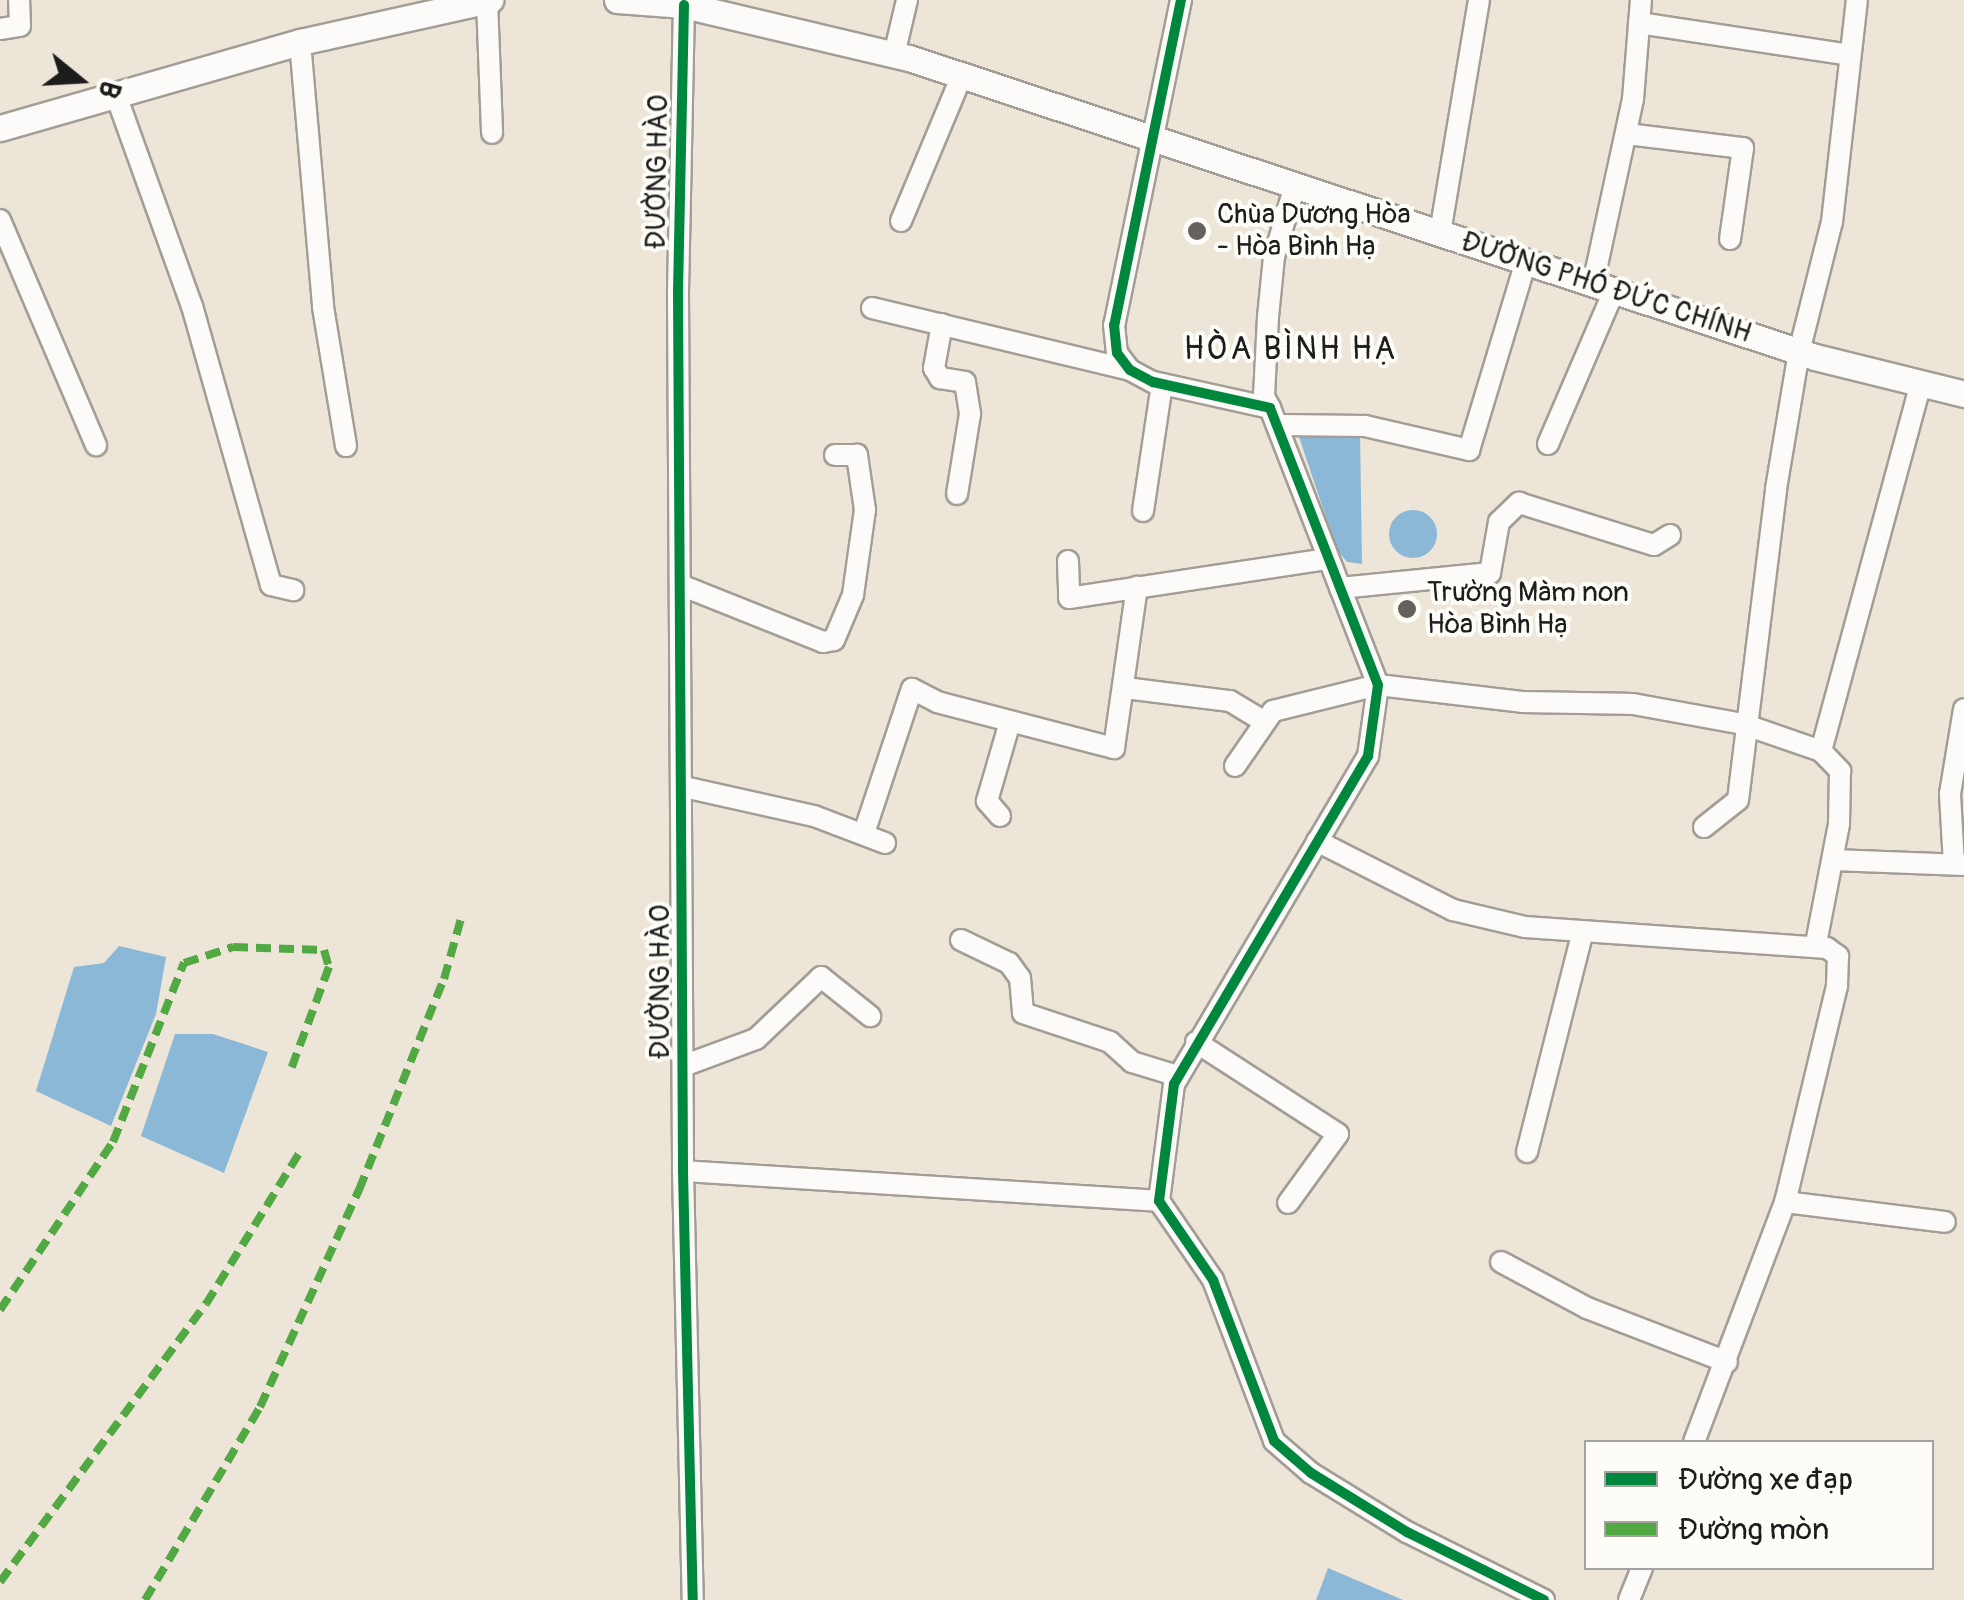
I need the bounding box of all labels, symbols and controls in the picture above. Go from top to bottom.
north arrow [30,30,130,130]
text: B [90,76,128,102]
street label: ĐƯỜNG HÀO [640,94,676,250]
place label: Chùa Dương Hòa - Hòa Bình Hạ [1217,198,1410,264]
marker: Chùa Dương Hòa - Hòa Bình Hạ [1186,220,1208,242]
street label: ĐƯỜNG PHÓ ĐỨC CHÍNH [1457,225,1755,351]
district label: HÒA BÌNH HẠ [1184,330,1398,368]
place label: Trường Màm non Hòa Bình Hạ [1427,576,1629,642]
marker: Trường Màm non Hòa Bình Hạ [1396,598,1418,620]
street label: ĐƯỜNG HÀO [644,905,678,1059]
legend [1584,1440,1934,1570]
text: Đường xe đạp [1678,1461,1853,1498]
text: Đường mòn [1678,1511,1829,1548]

